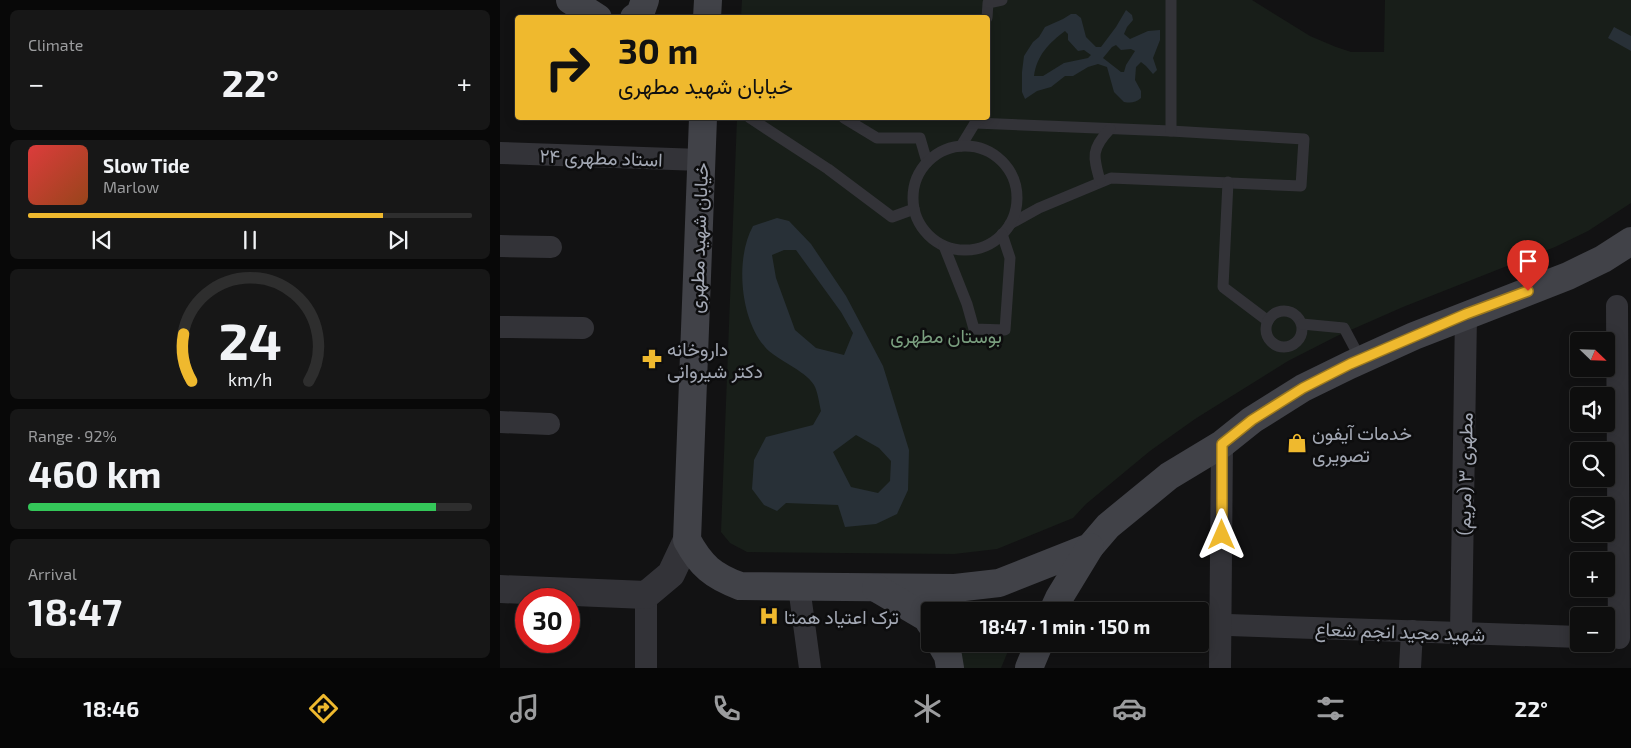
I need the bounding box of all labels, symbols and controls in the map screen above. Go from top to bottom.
text: 30 m [618,29,698,71]
text: Climate [28,35,83,54]
icon: right [535,35,600,100]
text: 22° [222,59,279,105]
text: − [28,66,44,100]
text: + [457,66,472,100]
text: خیابان شهید مطهری [618,72,793,98]
street label: استاد مطهری ۲۴ [539,143,663,172]
text: Slow Tide [103,154,190,177]
street label: خیابان شهید مطهری [684,162,713,314]
text: Marlow [103,177,159,196]
icon: previous [88,226,116,254]
icon: pause [236,226,264,254]
icon: next [384,226,412,254]
pin [1507,240,1549,291]
icon: arrive [1514,247,1542,275]
text: 24 [218,308,282,370]
park label: بوستان مطهری [890,324,1002,348]
north arrow [1570,332,1615,378]
map controls [1570,332,1615,652]
place label: داروخانه دکتر شیروانی [667,337,763,383]
pharmacy icon: داروخانه دکتر شیروانی [641,348,663,370]
text: km/h [228,368,272,390]
button: sound [1570,387,1615,432]
street label: مطهری ۳ (مریم) [1451,412,1479,536]
place label: خدمات آیفون تصویری [1312,421,1412,467]
text: Range · 92% [28,426,117,445]
shop icon: خدمات آیفون تصویری [1286,432,1308,454]
button: search [1570,442,1615,487]
text: 460 km [28,450,162,496]
button: layers [1570,497,1615,542]
position arrow [1195,508,1247,560]
button: + [1570,552,1615,597]
text: Arrival [28,564,77,583]
text: 18:47 [28,588,122,634]
speed limit sign: 30 [515,588,580,653]
hospital icon: ترک اعتیاد همتا [758,605,780,627]
place label: ترک اعتیاد همتا [784,605,899,629]
button: − [1570,607,1615,652]
text: 18:47 · 1 min · 150 m [980,615,1150,638]
street label: شهید مجید انجم شعاع [1314,617,1486,647]
icon: directions [306,691,341,726]
icon: music [507,691,542,726]
icon: phone [709,691,744,726]
icon: climate [910,691,945,726]
icon: car [1112,691,1147,726]
icon: filters [1313,691,1348,726]
text: 18:46 [83,695,139,721]
text: 22° [1515,695,1548,721]

